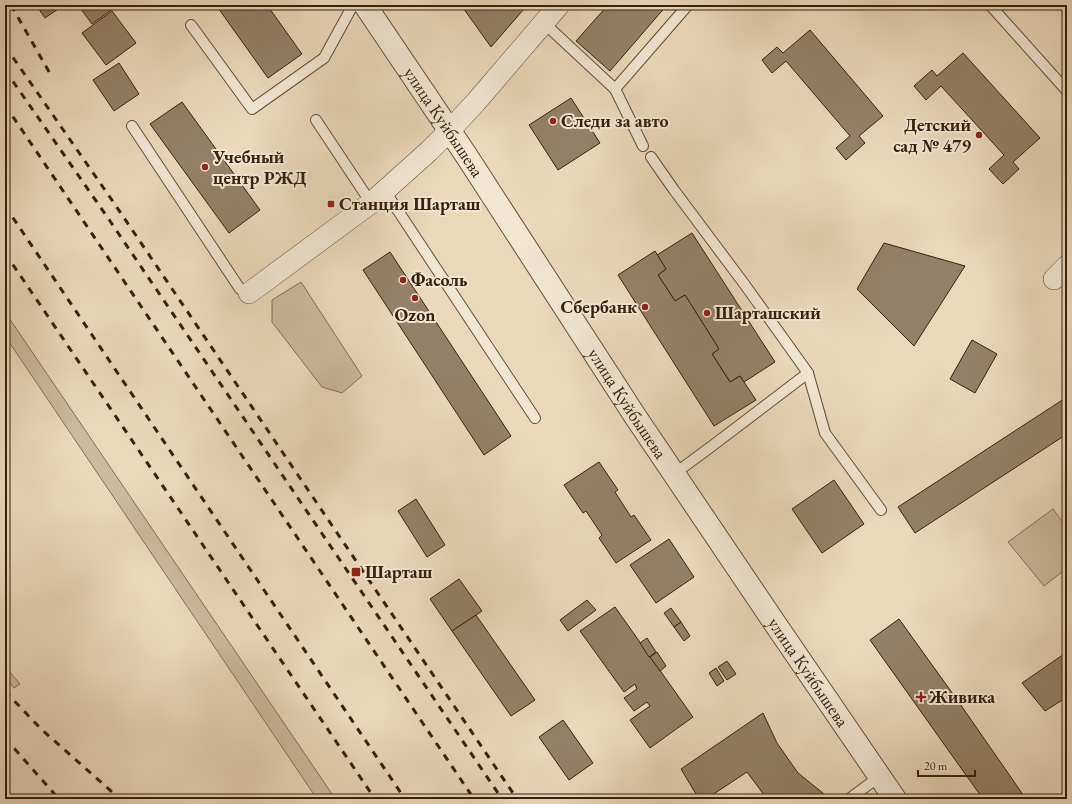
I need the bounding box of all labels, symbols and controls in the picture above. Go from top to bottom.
street label: улица Куйбышева [399,62,490,182]
place label: Следи за авто [561,109,669,132]
place label: Детский сад № 479 [893,113,971,157]
marker: Следи за авто [548,116,558,126]
marker: Детский сад № 479 [974,130,984,140]
place label: Учебный центр РЖД [212,145,306,189]
marker: Учебный центр РЖД [200,162,210,172]
place label: Станция Шарташ [339,192,481,215]
marker: Станция Шарташ [326,199,336,209]
place label: Фасоль [411,268,467,291]
marker: Фасоль [398,275,408,285]
marker: Ozon [410,293,420,303]
place label: Сбербанк [561,295,637,318]
place label: Шарташский [715,301,821,324]
marker: Сбербанк [640,302,650,312]
place label: Ozon [395,303,435,326]
marker: Шарташский [702,308,712,318]
street label: улица Куйбышева [583,343,673,464]
place label: Шарташ [365,560,433,583]
marker: Шарташ [350,566,362,578]
street label: улица Куйбышева [763,613,855,732]
place label: Живика [928,685,995,708]
marker: Живика [916,692,926,702]
scale bar [918,752,975,778]
text: 20 m [924,758,948,774]

